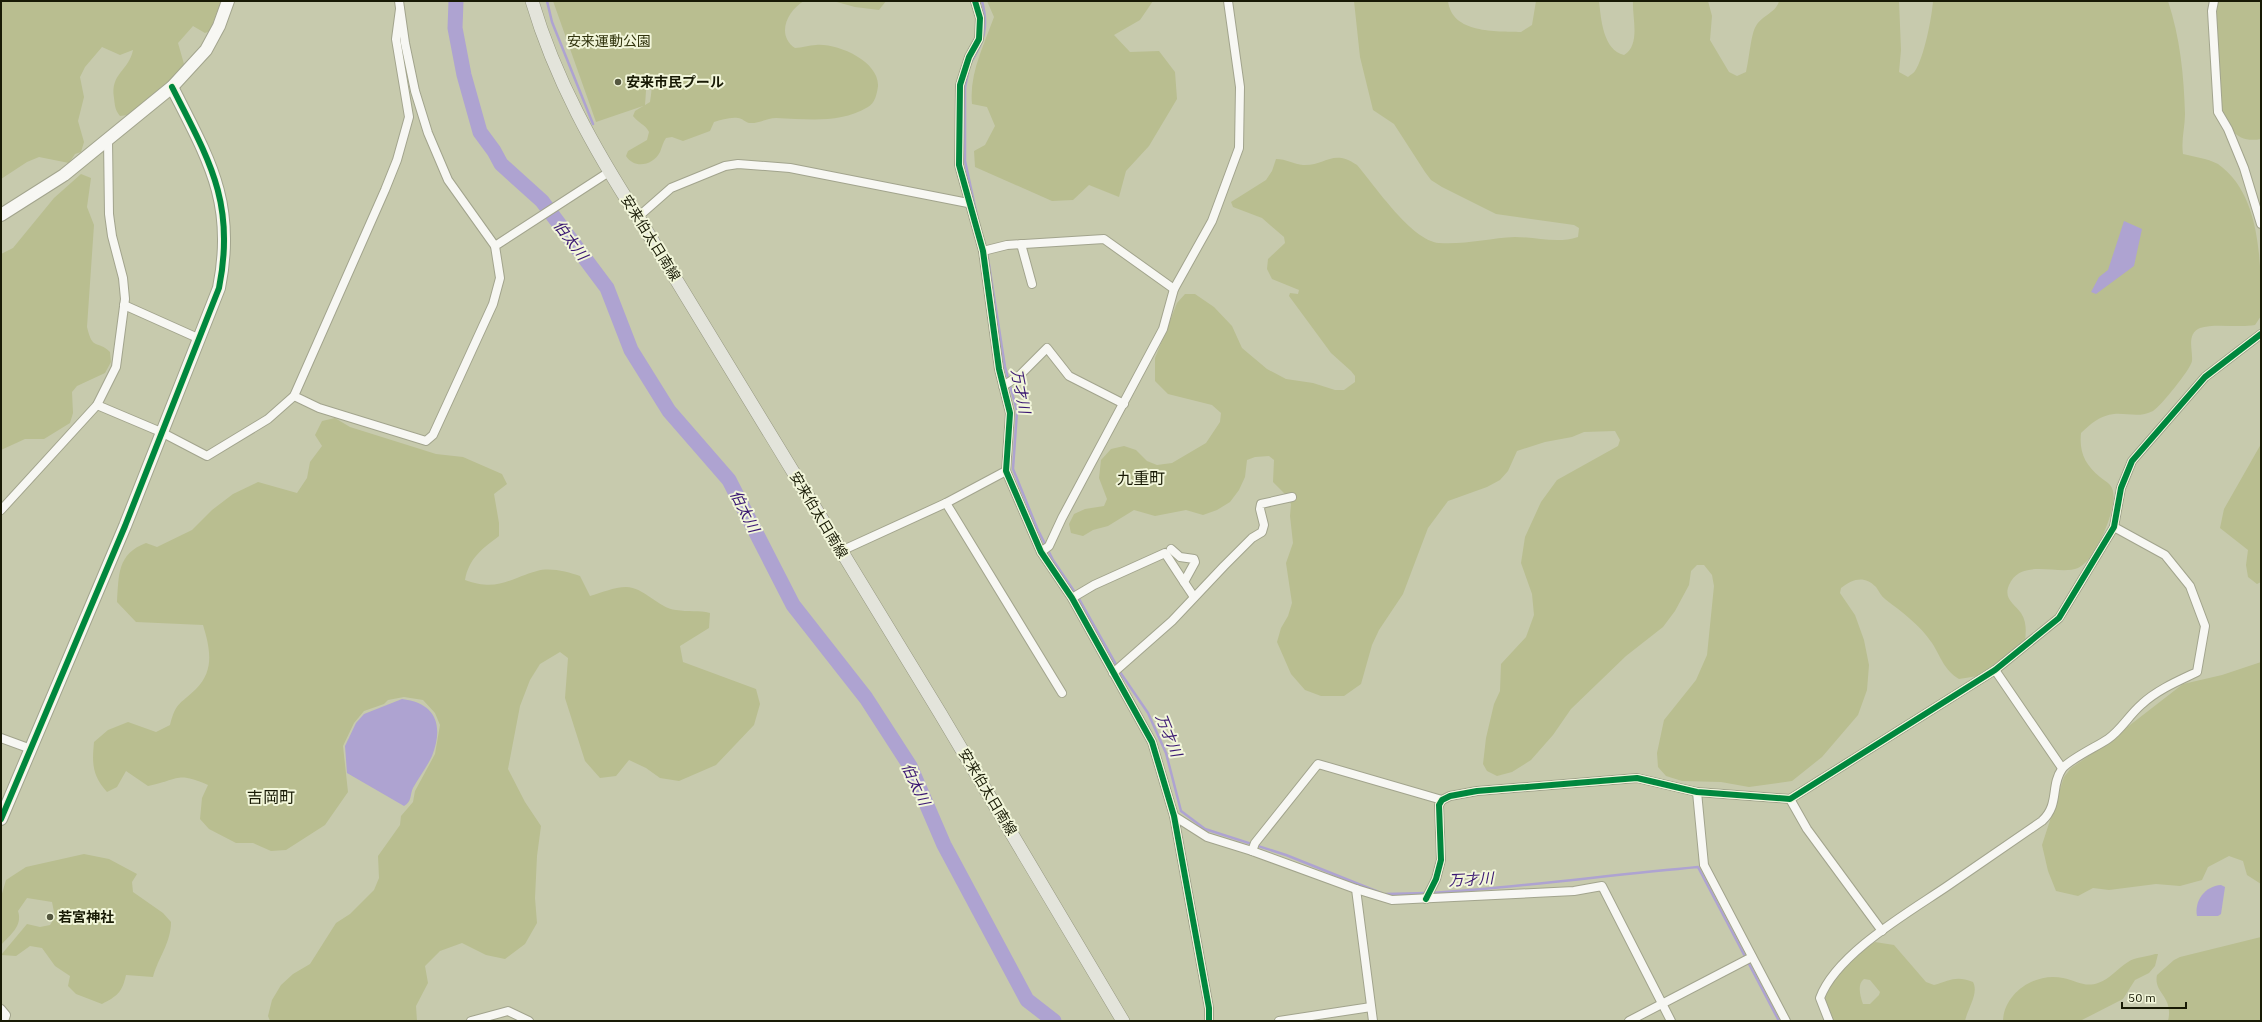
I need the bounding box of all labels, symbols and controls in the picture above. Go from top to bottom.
park label: 安来運動公園 [567,32,651,50]
place label: 安来市民プール [626,73,724,91]
marker: 安来市民プール [613,77,623,87]
street label: 安来伯太日南線 [617,192,685,284]
water label: 伯太川 [550,216,593,265]
water label: 万才川 [1007,367,1035,417]
street label: 安来伯太日南線 [786,468,852,562]
district label: 九重町 [1117,468,1165,488]
water label: 伯太川 [726,487,765,537]
water label: 万才川 [1152,711,1187,761]
street label: 安来伯太日南線 [955,745,1021,839]
water label: 伯太川 [898,760,935,810]
district label: 吉岡町 [247,787,295,807]
water label: 万才川 [1448,868,1496,890]
place label: 若宮神社 [58,908,114,926]
marker: 若宮神社 [45,912,55,922]
scale bar [2122,984,2186,1010]
text: 50 m [2128,990,2156,1005]

